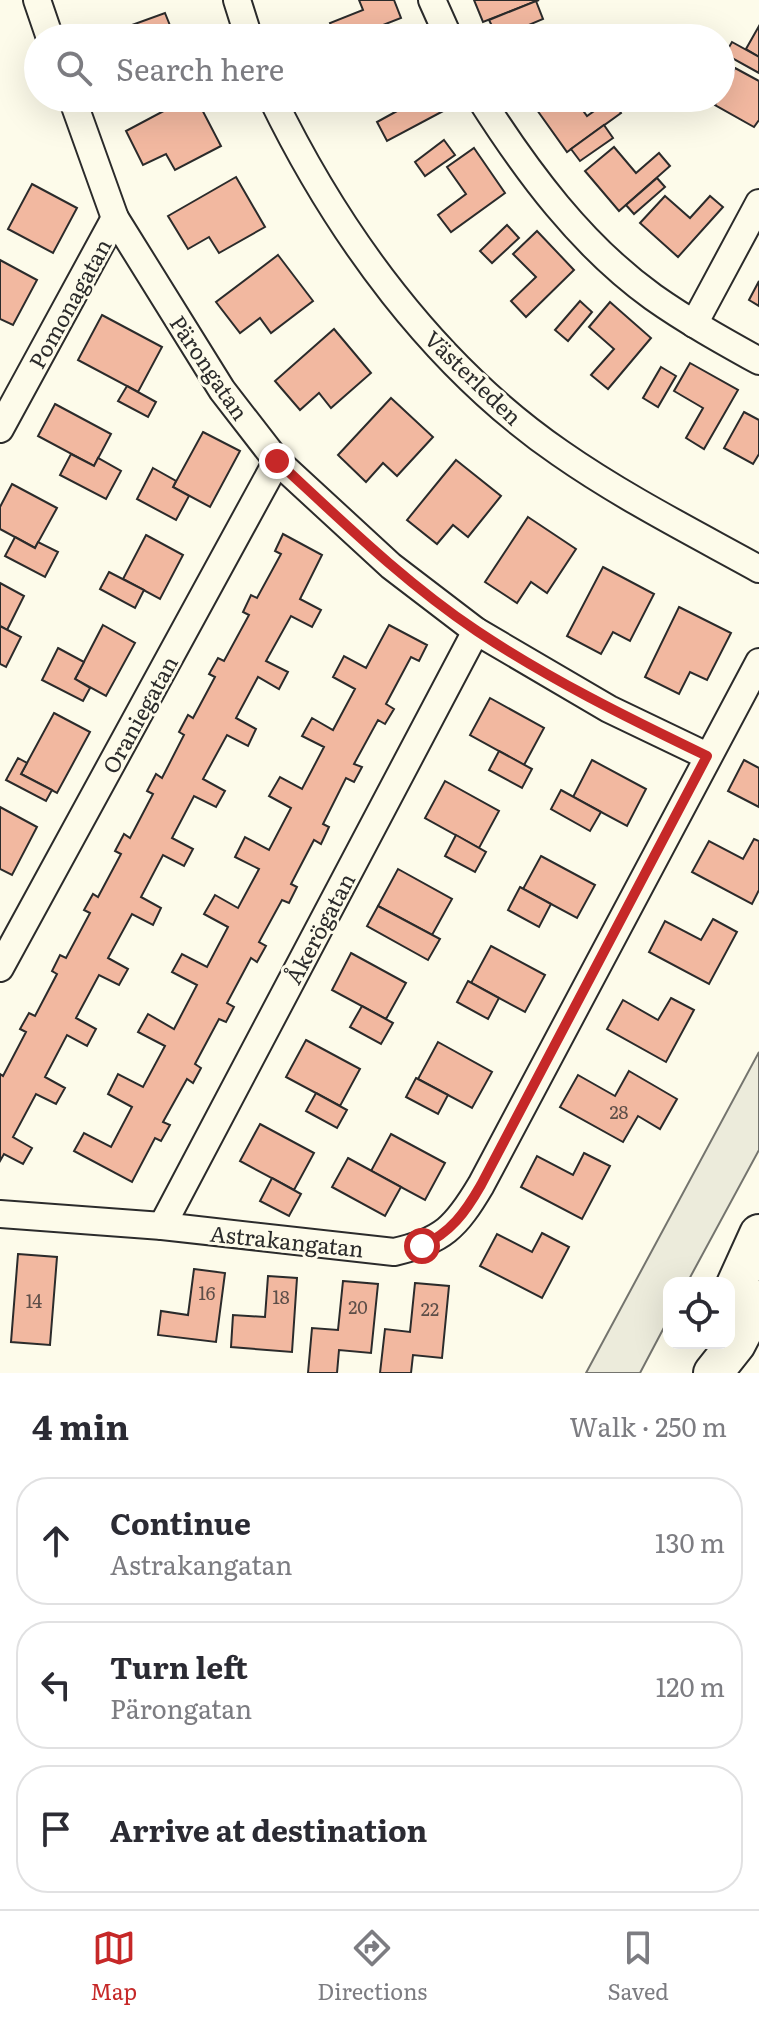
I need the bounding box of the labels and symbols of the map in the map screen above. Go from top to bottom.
street label: Pomonagatan [20,232,118,374]
street label: Pärongatan [163,308,257,426]
street label: Västerleden [418,322,530,432]
route end [259,443,295,479]
street label: Oraniegatan [93,649,185,779]
street label: Åkerögatan [276,867,362,989]
house number: 28 [609,1098,629,1125]
street label: Astrakangatan [209,1216,365,1264]
route start [404,1228,440,1264]
house number: 16 [199,1279,216,1306]
house number: 18 [272,1283,290,1310]
house number: 14 [26,1287,42,1314]
house number: 20 [348,1293,368,1320]
house number: 22 [421,1295,439,1322]

